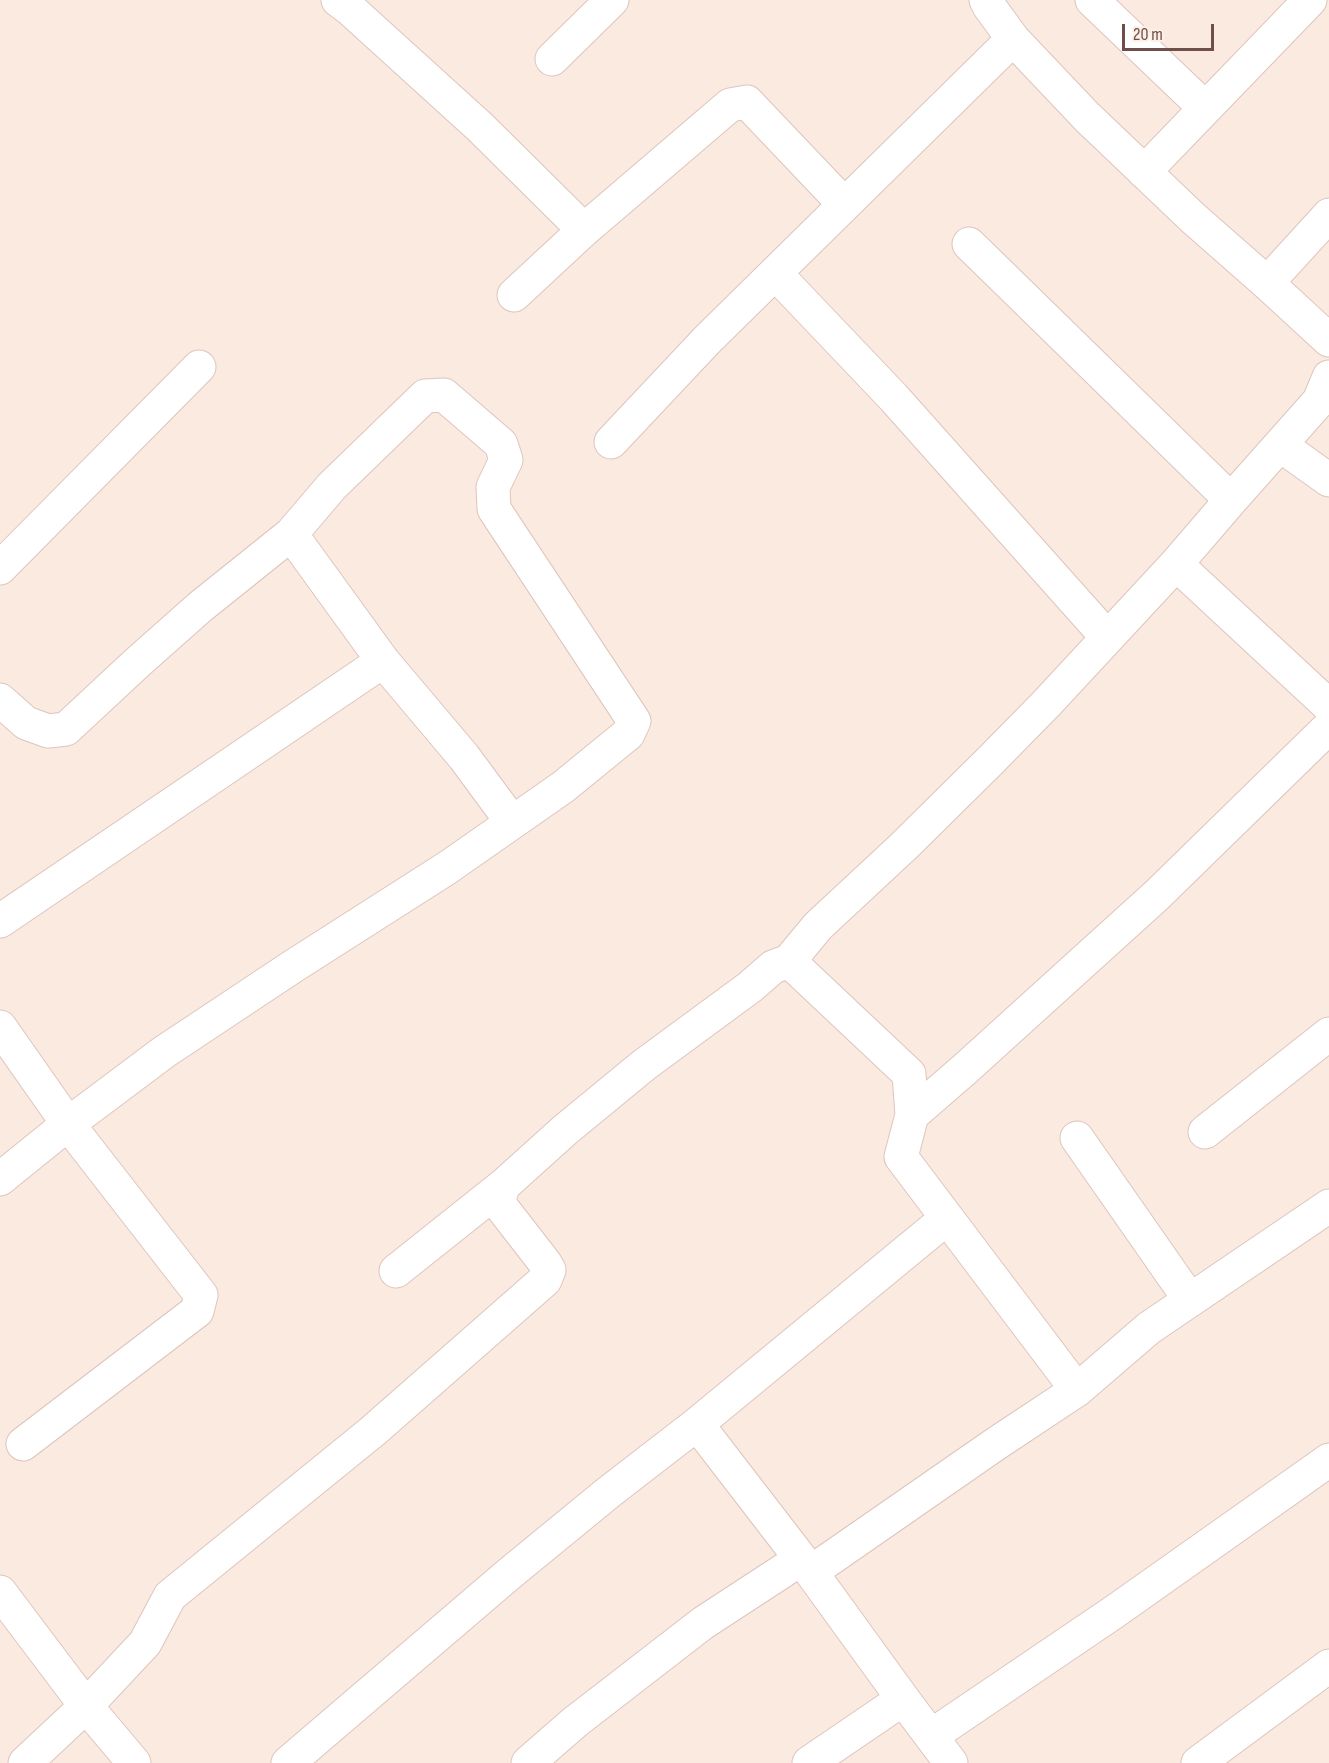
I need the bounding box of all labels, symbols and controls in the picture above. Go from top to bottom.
scale bar [1125,12,1216,50]
text: 20 m [1133,24,1163,45]

